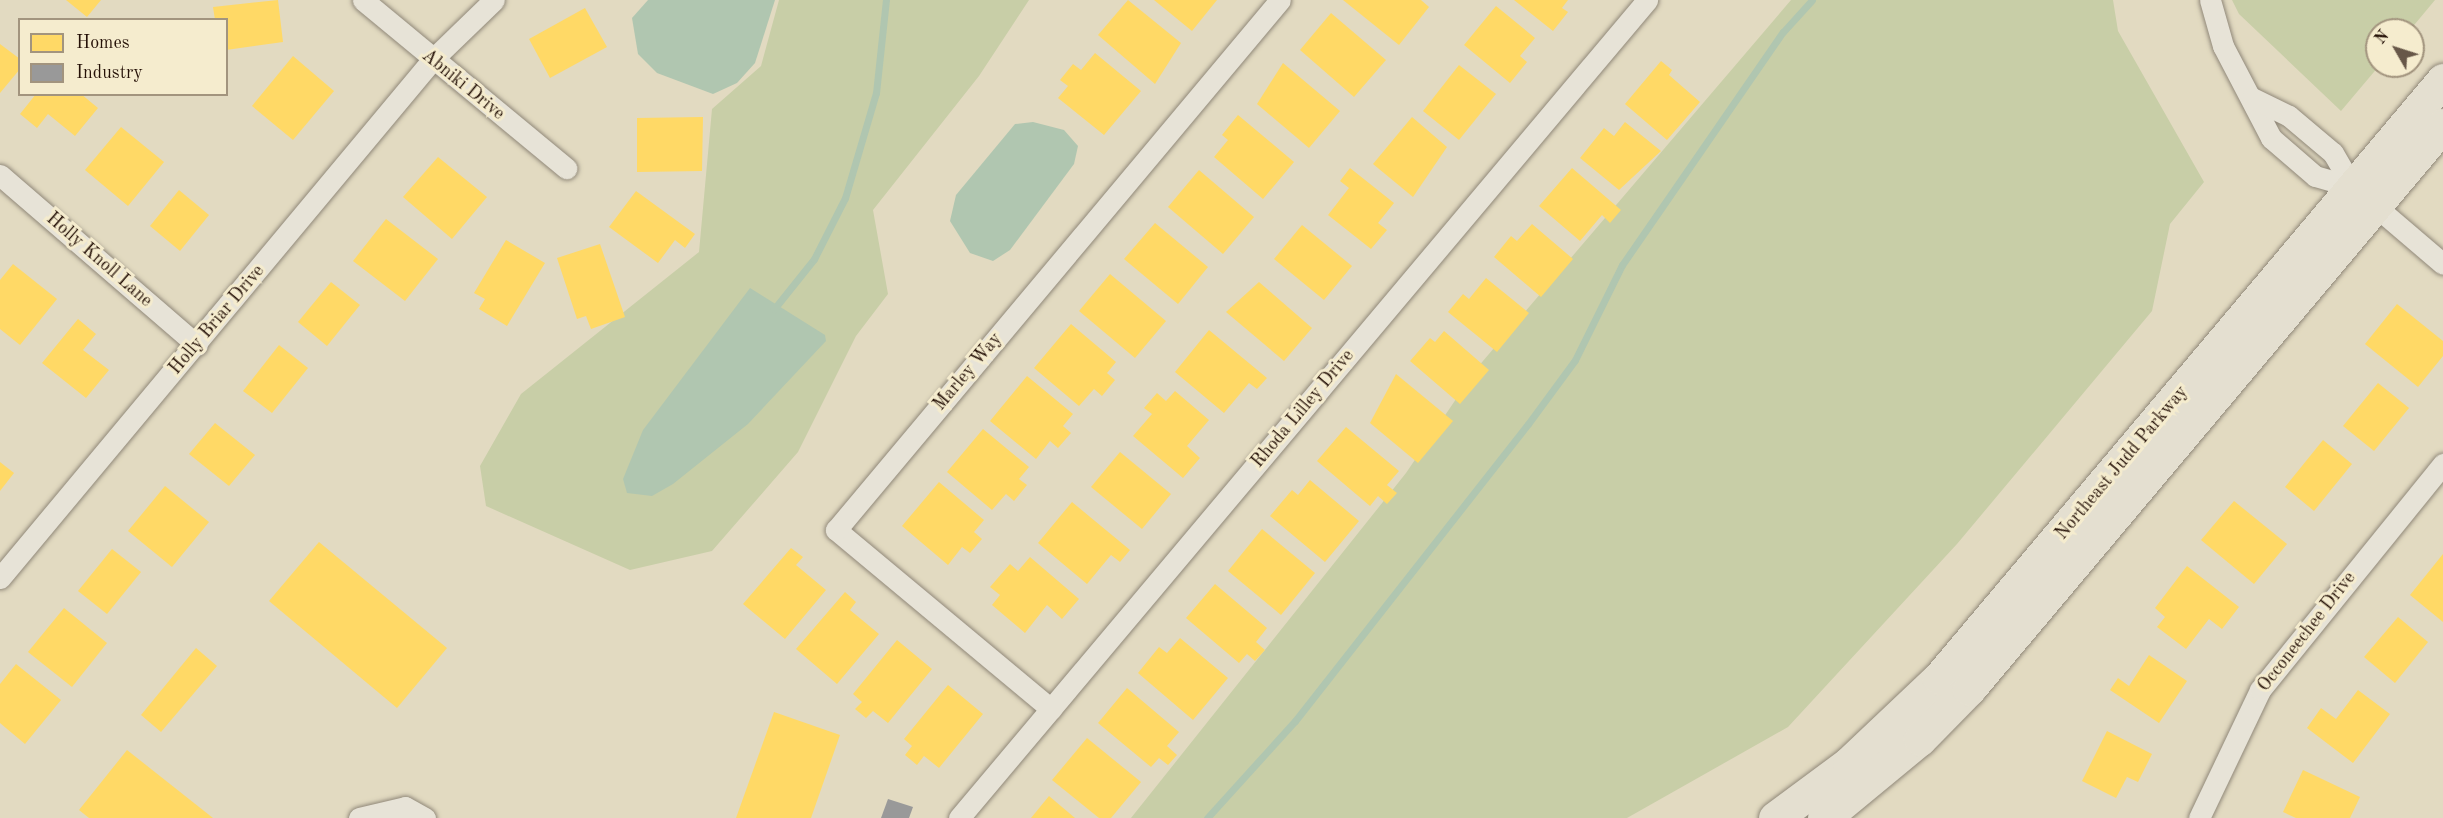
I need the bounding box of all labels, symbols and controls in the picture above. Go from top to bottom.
legend [18,18,228,96]
north arrow [2365,18,2425,78]
text: N [2372,28,2393,48]
text: Homes [76,34,130,52]
street label: Abniki Drive [417,45,509,125]
text: Industry [76,64,143,82]
street label: Holly Knoll Lane [42,208,156,312]
street label: Holly Briar Drive [165,261,269,379]
street label: Marley Way [929,329,1007,415]
street label: Rhoda Lilley Drive [1247,345,1359,473]
street label: Northeast Judd Parkway [2051,382,2193,544]
street label: Occoneechee Drive [2254,568,2360,696]

